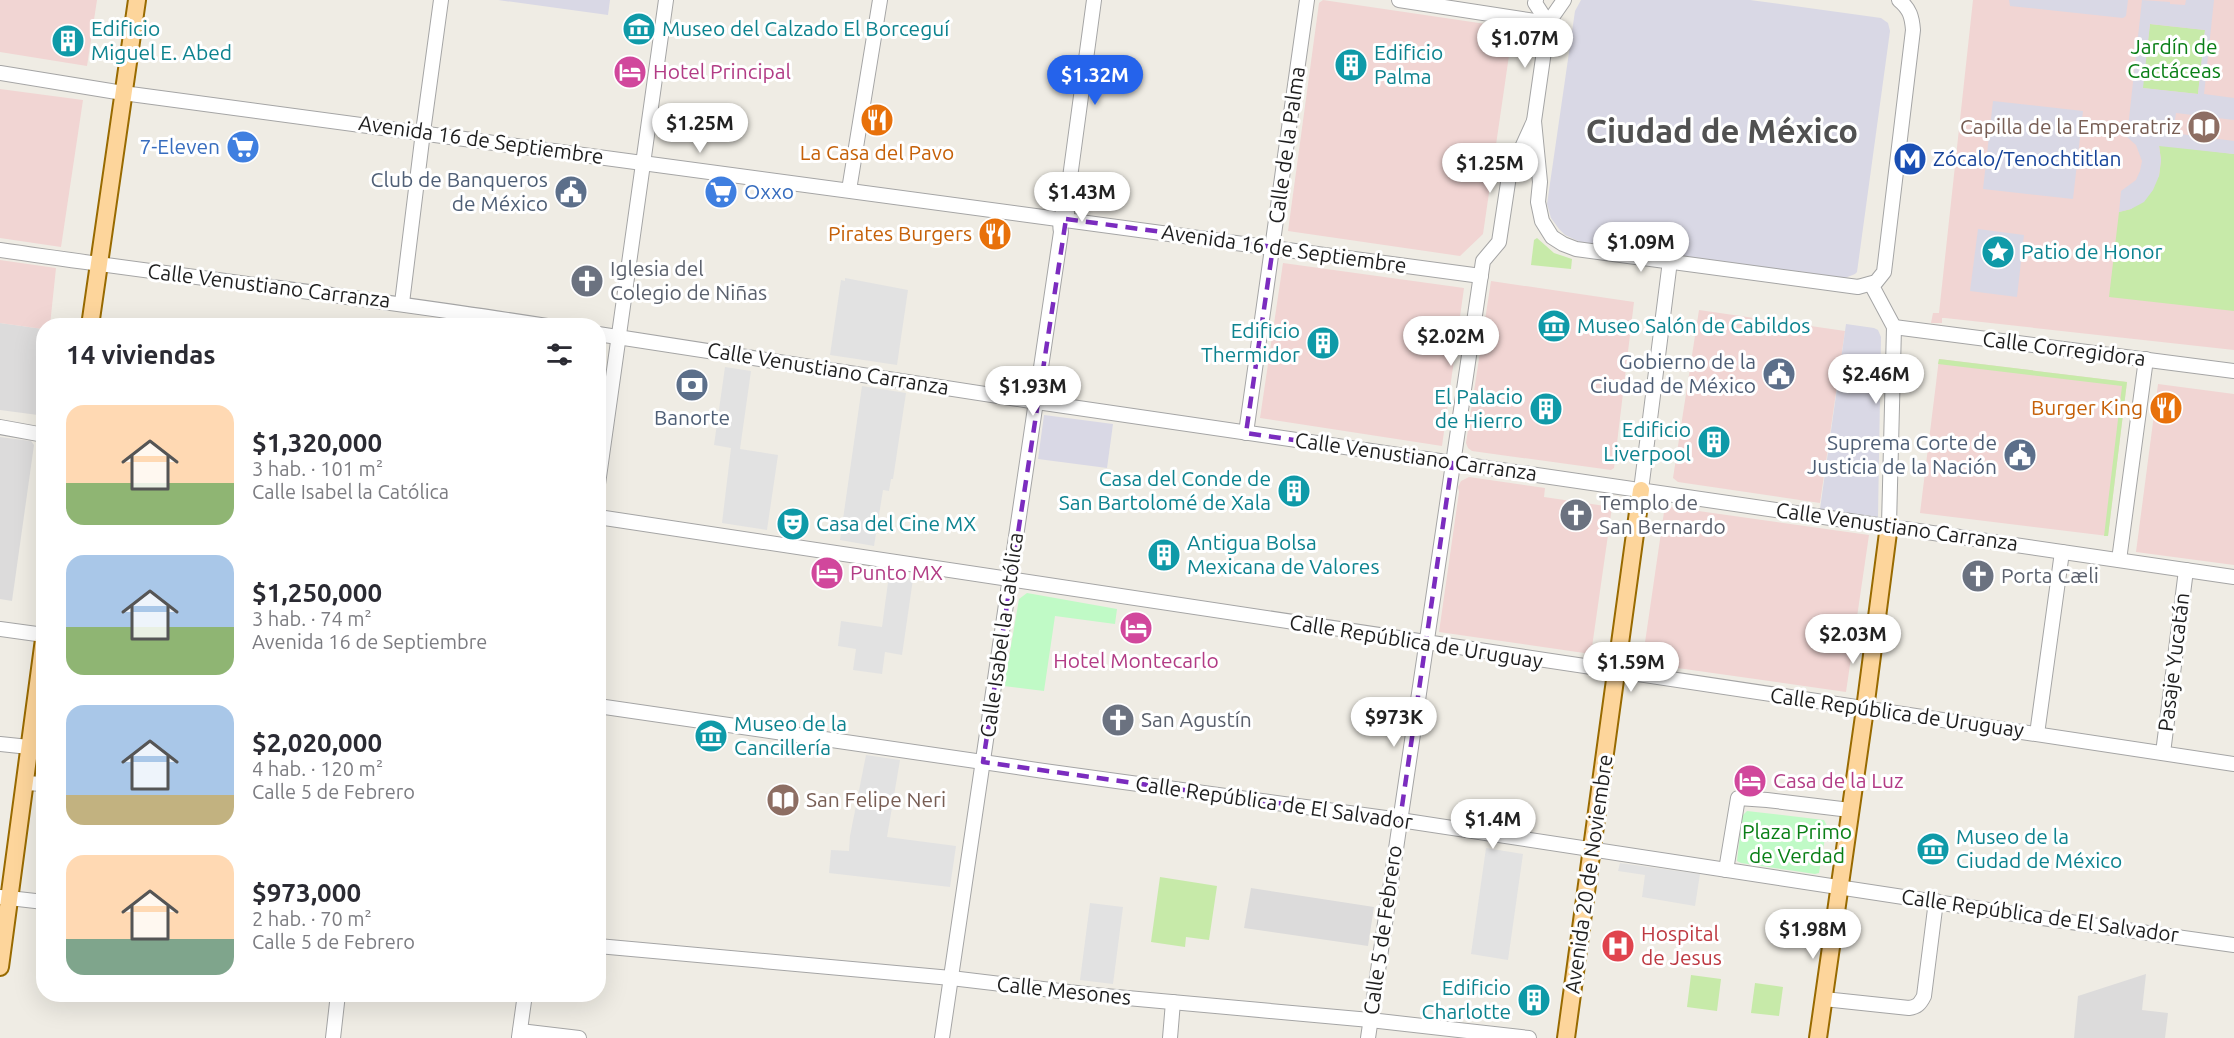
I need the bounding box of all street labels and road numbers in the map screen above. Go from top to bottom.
street label: Calle de la Palma [1263,65,1309,225]
street label: Avenida 16 de Septiembre [357,110,605,168]
street label: Avenida 16 de Septiembre [1160,219,1408,277]
street label: Calle Venustiano Carranza [146,258,392,312]
street label: Calle Corregidora [1981,326,2147,370]
street label: Calle Venustiano Carranza [706,337,951,399]
street label: Calle Venustiano Carranza [1293,427,1539,485]
street label: Calle Venustiano Carranza [1774,497,2020,555]
street label: Calle Isabel la Católica [975,531,1027,739]
street label: Pasaje Yucatán [2153,591,2193,733]
street label: Calle República de Uruguay [1288,609,1545,673]
street label: Calle República de Uruguay [1769,682,2026,742]
street label: Avenida 20 de Noviembre [1559,753,1617,995]
street label: Calle República de El Salvador [1134,771,1414,833]
street label: Calle 5 de Febrero [1358,843,1406,1016]
street label: Calle República de El Salvador [1900,884,2180,946]
street label: Calle Mesones [996,971,1133,1009]

